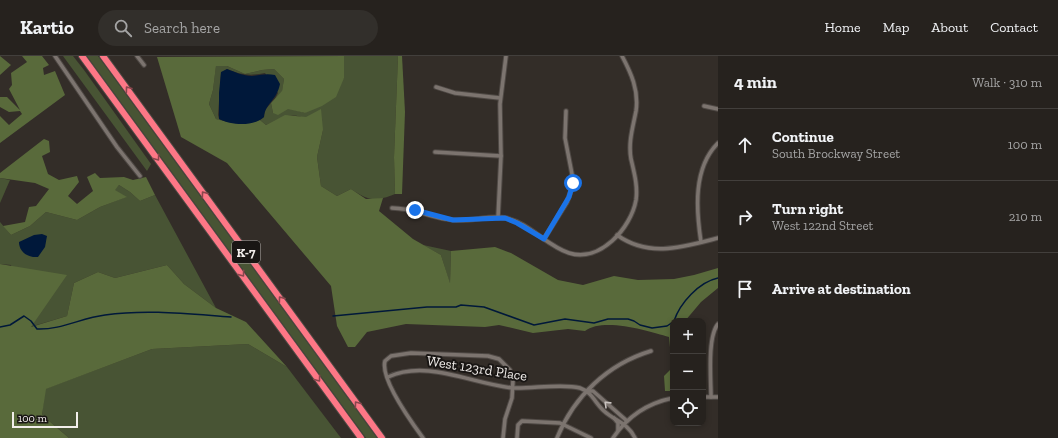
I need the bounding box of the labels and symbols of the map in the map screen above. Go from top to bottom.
one-way arrow [125,86,132,93]
one-way arrow [152,153,159,160]
route start [564,174,582,192]
one-way arrow [201,191,209,198]
route end [406,201,424,219]
road number: K-7 [232,241,260,263]
one-way arrow [237,270,244,277]
one-way arrow [278,296,286,303]
street label: West 123rd Place [426,352,529,385]
one-way arrow [313,375,321,382]
one-way arrow [355,401,362,408]
one-way arrow [605,402,612,409]
scale bar [12,410,78,429]

